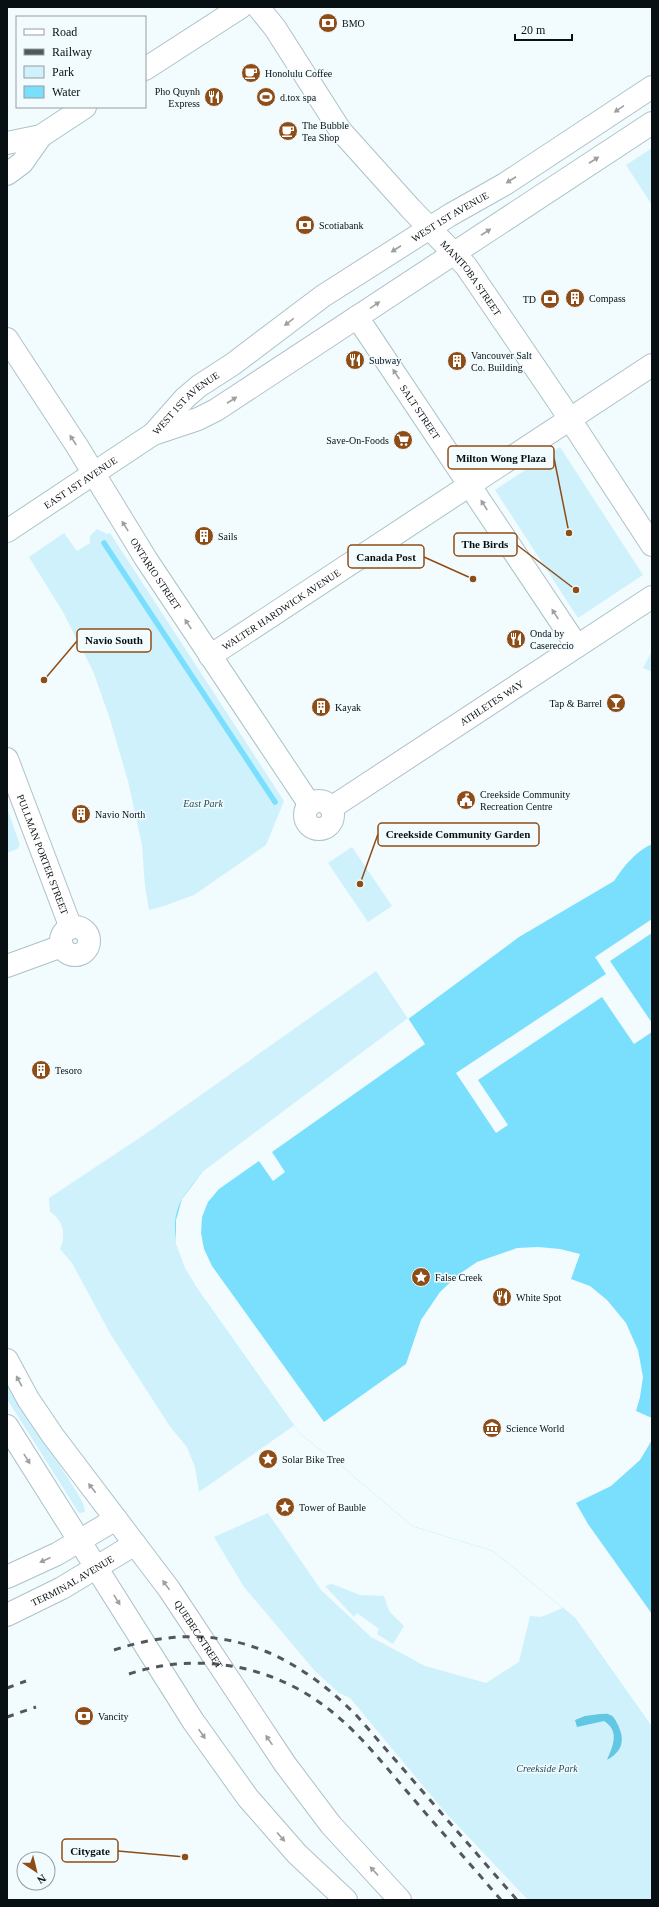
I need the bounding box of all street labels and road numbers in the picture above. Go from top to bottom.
street label: WEST 1ST AVENUE [409,190,490,244]
street label: MANITOBA STREET [438,238,503,318]
street label: WEST 1ST AVENUE [150,369,221,437]
street label: SALT STREET [398,383,442,441]
street label: EAST 1ST AVENUE [42,454,119,511]
street label: ONTARIO STREET [128,536,183,612]
street label: WALTER HARDWICK AVENUE [220,567,342,653]
street label: ATHLETES WAY [458,678,526,728]
street label: PULLMAN PORTER STREET [15,793,70,916]
street label: TERMINAL AVENUE [29,1553,116,1608]
street label: QUEBEC STREET [172,1598,225,1670]

